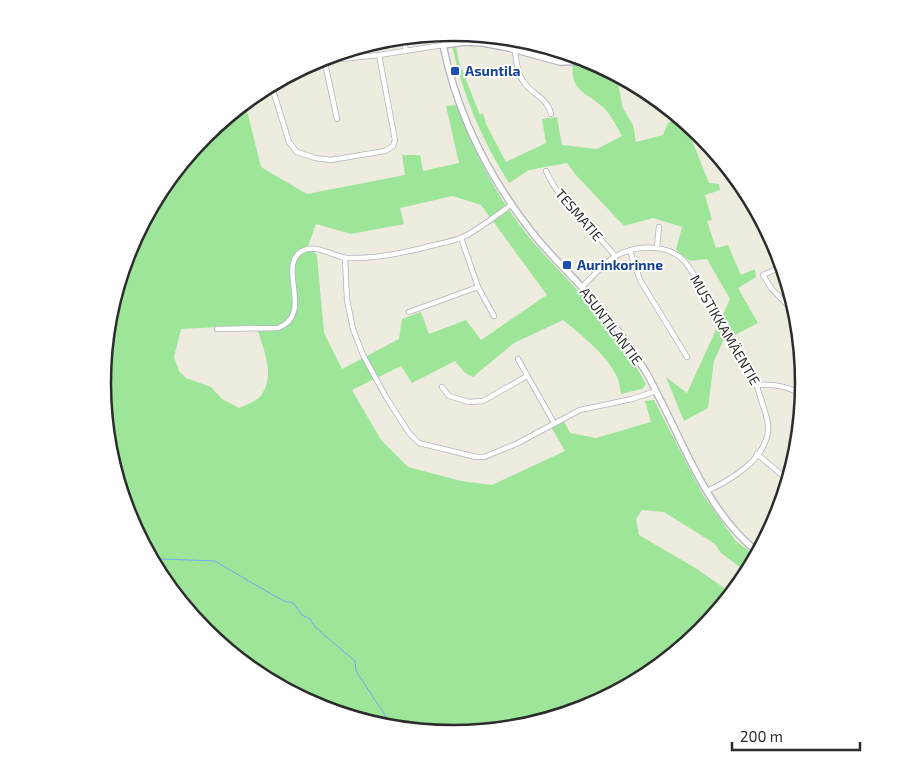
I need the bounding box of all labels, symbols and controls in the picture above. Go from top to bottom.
place label: Asuntila [465,62,520,79]
marker: Asuntila [449,65,461,77]
street label: TESMATIE [552,185,607,244]
place label: Aurinkorinne [577,256,663,273]
marker: Aurinkorinne [561,259,573,271]
street label: MUSTIKKAMÄENTIE [687,271,764,388]
street label: ASUNTILANTIE [577,283,646,368]
scale bar [732,720,860,752]
text: 200 m [740,727,783,745]

